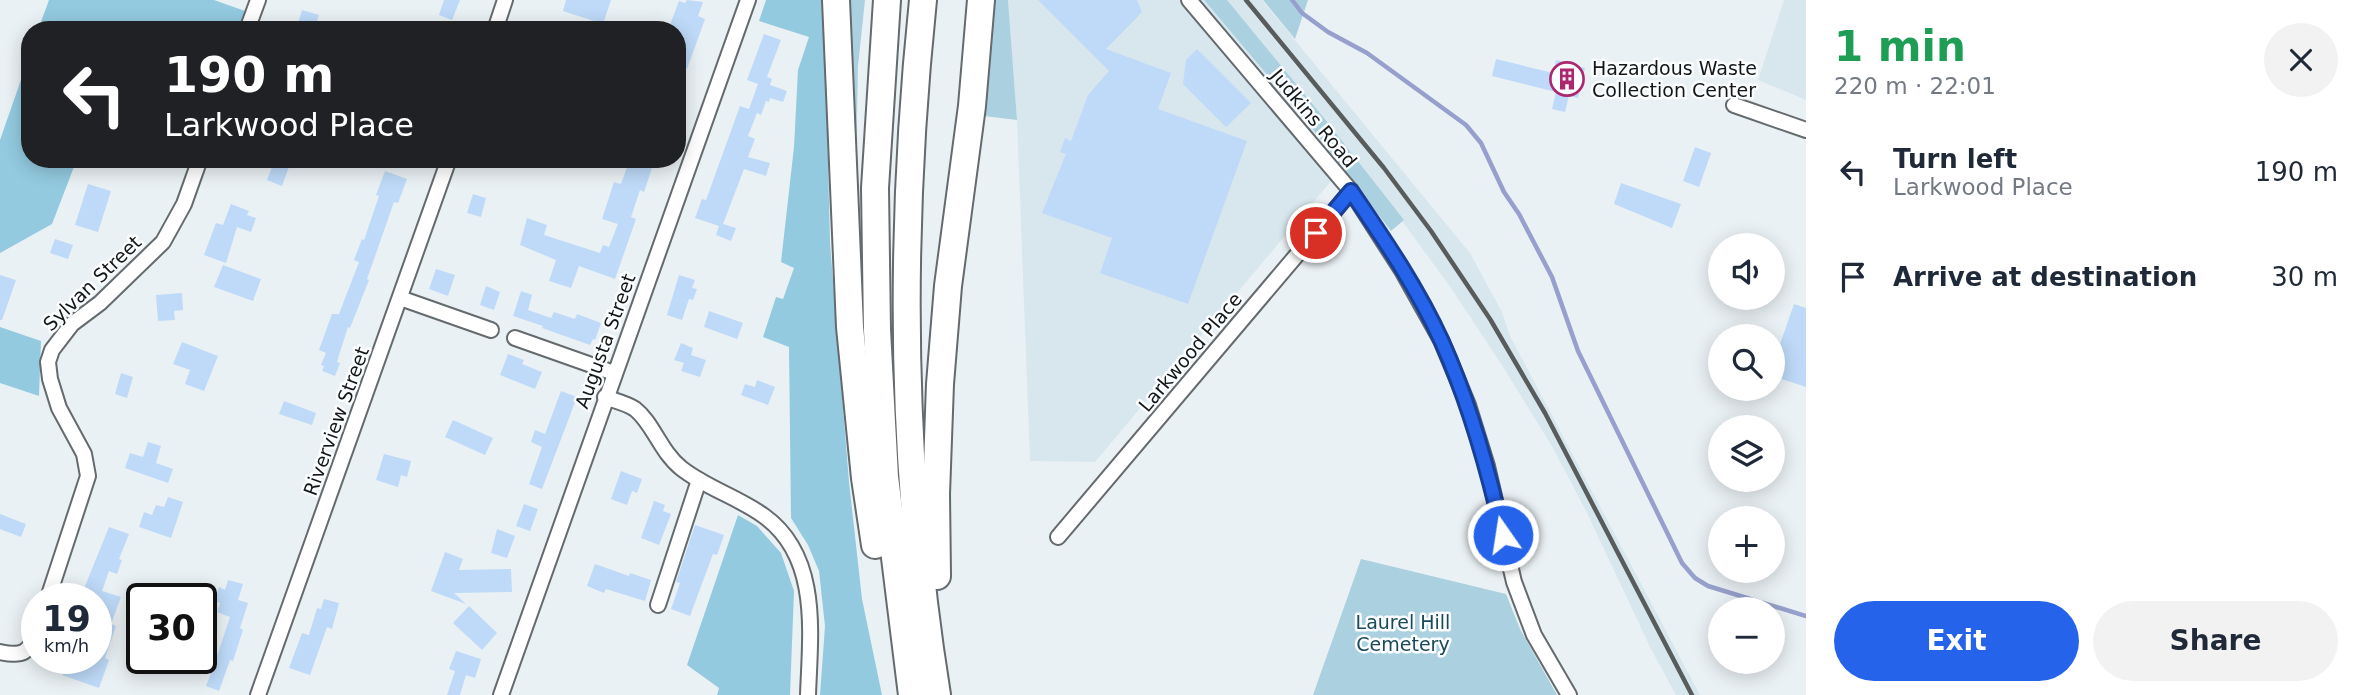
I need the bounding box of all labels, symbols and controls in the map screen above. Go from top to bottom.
text: 1 min [1834,22,1966,71]
button: close [2264,23,2338,97]
text: 190 m [164,47,334,104]
icon: left [49,49,140,140]
place label: Hazardous Waste Collection Center [1592,57,1757,101]
building icon: Hazardous Waste Collection Center [1548,60,1586,98]
street label: Judkins Road [1266,64,1362,172]
text: 220 m · 22:01 [1834,73,1996,99]
text: Larkwood Place [164,106,414,144]
text: Turn left [1893,144,2017,174]
icon: left [1834,153,1872,191]
text: 190 m [2255,157,2338,187]
text: Larkwood Place [1893,174,2073,200]
pin [1286,203,1346,263]
icon: arrive [1297,214,1335,252]
street label: Sylvan Street [39,231,145,335]
map controls [1708,233,1785,674]
button: sound [1708,233,1785,310]
icon: arrive [1834,258,1872,296]
text: Arrive at destination [1893,262,2197,292]
text: 30 m [2271,262,2338,292]
street label: Augusta Street [570,271,640,411]
street label: Larkwood Place [1134,288,1246,416]
button: search [1708,324,1785,401]
street label: Riverview Street [299,344,373,498]
button: layers [1708,415,1785,492]
position arrow [1466,498,1540,572]
button: + [1708,506,1785,583]
speed limit sign: 30 [126,583,217,674]
button: − [1708,597,1785,674]
text: 19 [42,599,91,639]
button: Exit [1834,601,2079,681]
button: Share [2093,601,2338,681]
park label: Laurel Hill Cemetery [1356,611,1450,655]
text: km/h [44,635,89,656]

